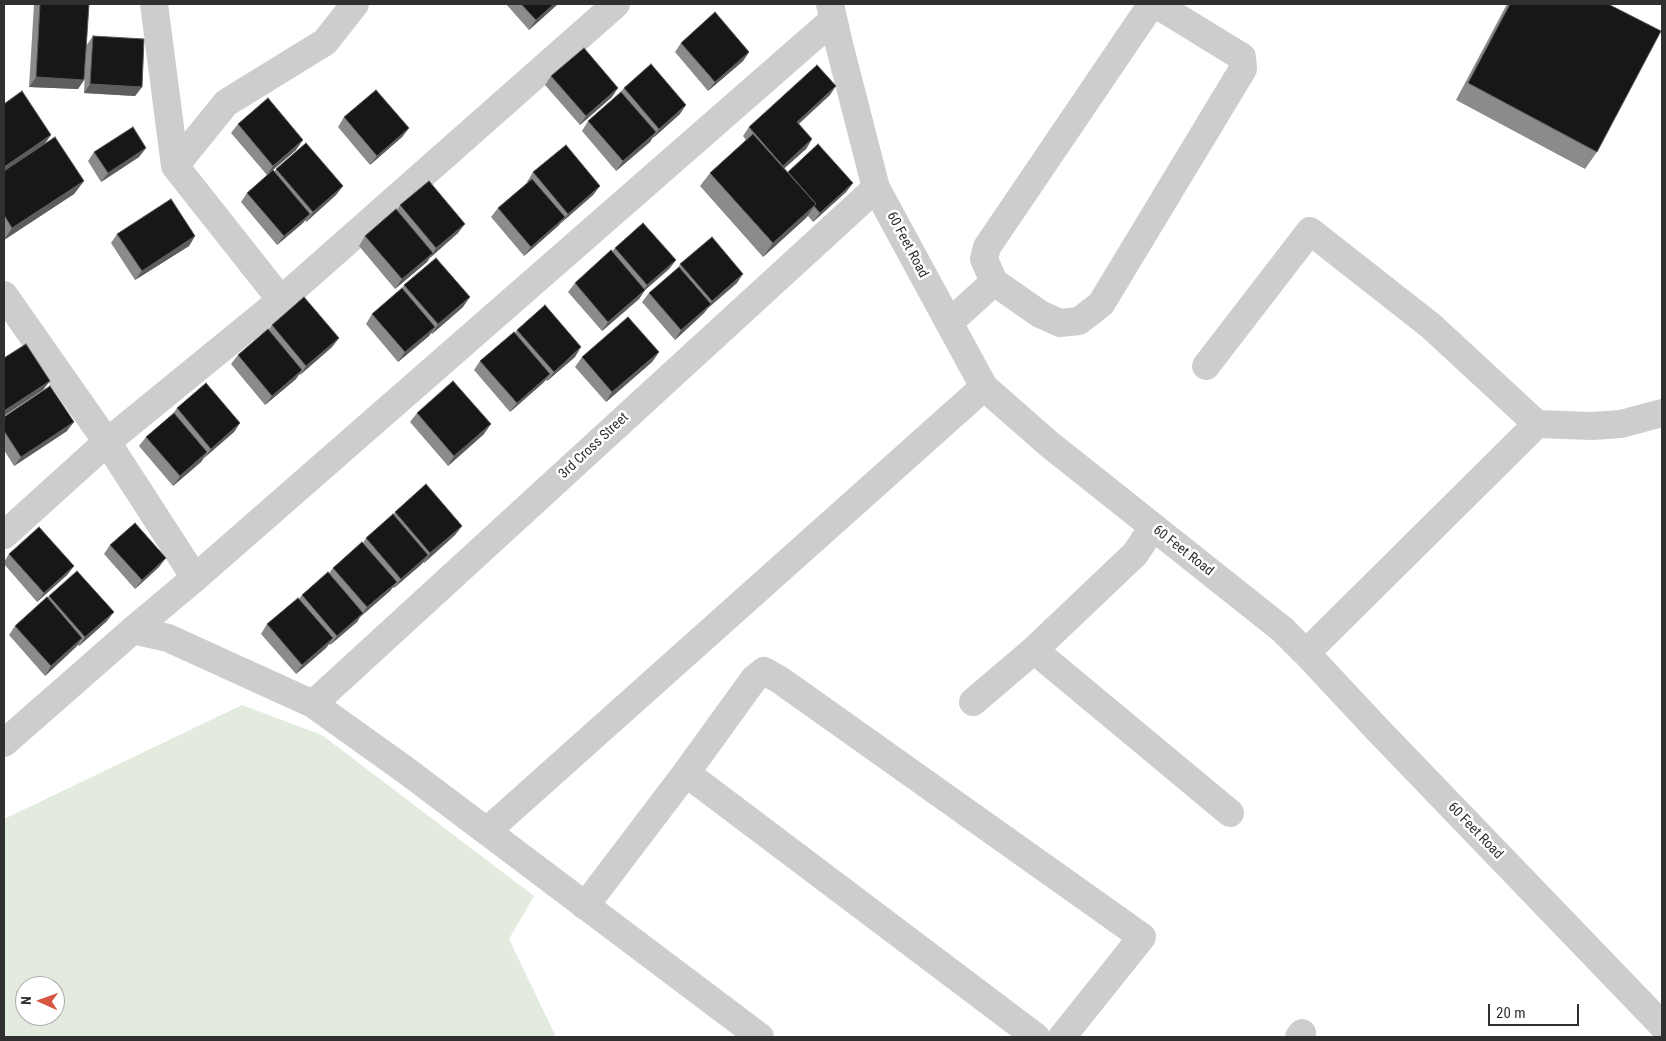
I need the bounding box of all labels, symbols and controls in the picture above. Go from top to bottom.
street label: 60 Feet Road [883,209,931,281]
street label: 3rd Cross Street [556,409,632,483]
street label: 60 Feet Road [1149,522,1217,580]
street label: 60 Feet Road [1444,799,1506,863]
north arrow [15,976,65,1026]
scale bar [1491,994,1582,1026]
text: N [18,996,34,1005]
text: 20 m [1496,1004,1526,1022]

